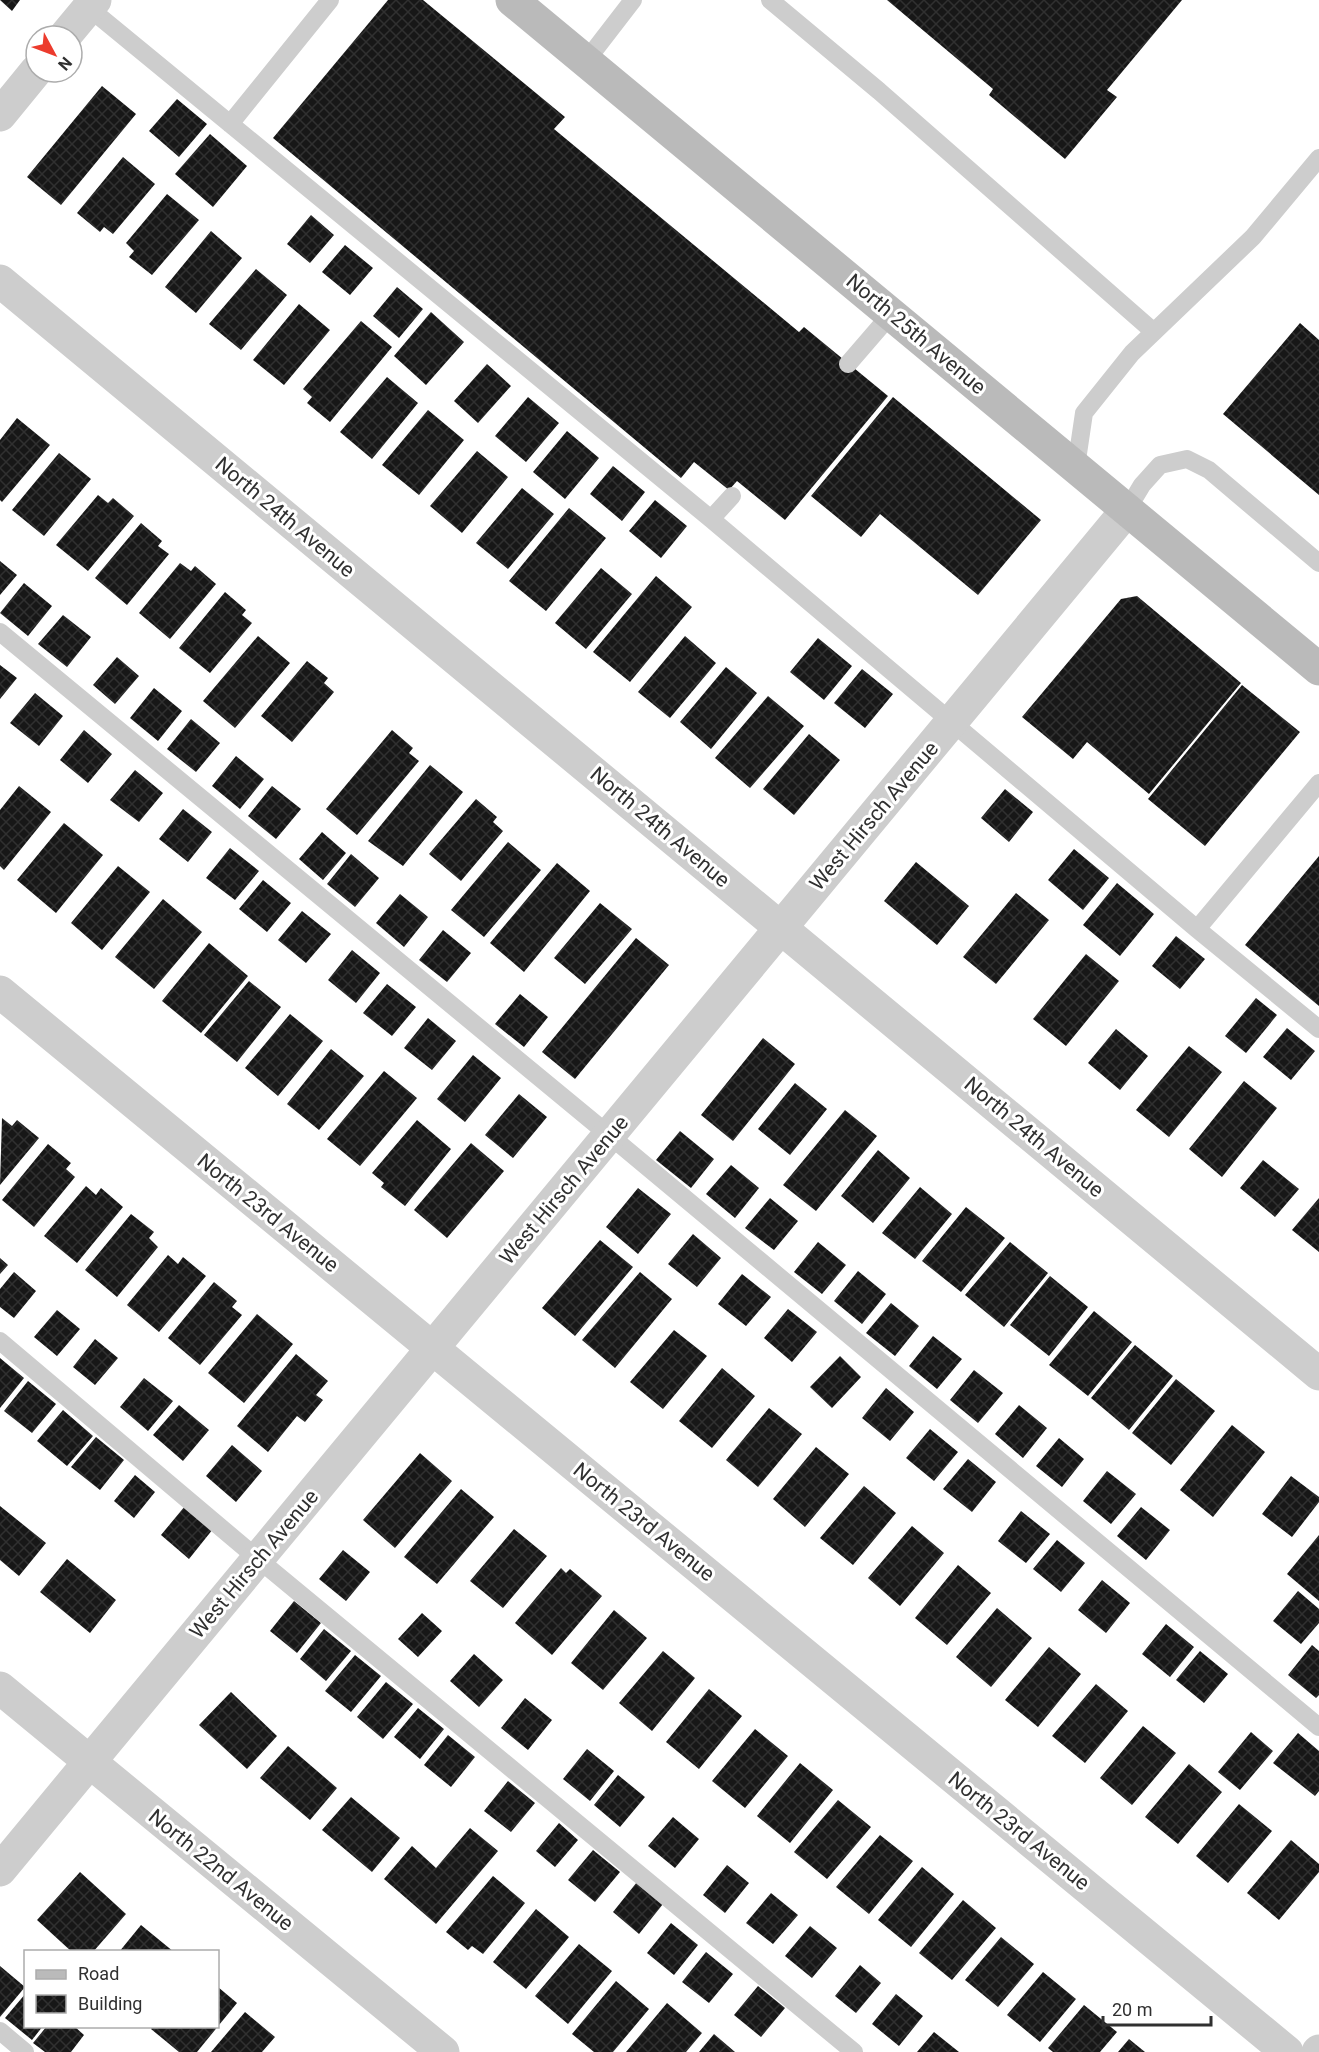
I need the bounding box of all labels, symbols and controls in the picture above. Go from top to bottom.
north arrow [24,24,84,84]
text: N [54,53,76,74]
street label: North 25th Avenue [842,269,990,399]
street label: North 24th Avenue [211,452,359,582]
street label: West Hirsch Avenue [805,737,943,895]
street label: North 24th Avenue [586,762,734,892]
street label: North 24th Avenue [960,1072,1108,1202]
street label: West Hirsch Avenue [495,1111,633,1269]
street label: North 23rd Avenue [193,1149,343,1277]
street label: North 23rd Avenue [569,1458,719,1586]
street label: West Hirsch Avenue [185,1485,323,1643]
street label: North 23rd Avenue [944,1767,1094,1895]
street label: North 22nd Avenue [144,1804,298,1936]
legend [24,1950,219,2028]
text: Road [78,1963,119,1984]
scale bar [1103,1989,1211,2027]
text: Building [78,1993,142,2014]
text: 20 m [1112,1999,1152,2020]

